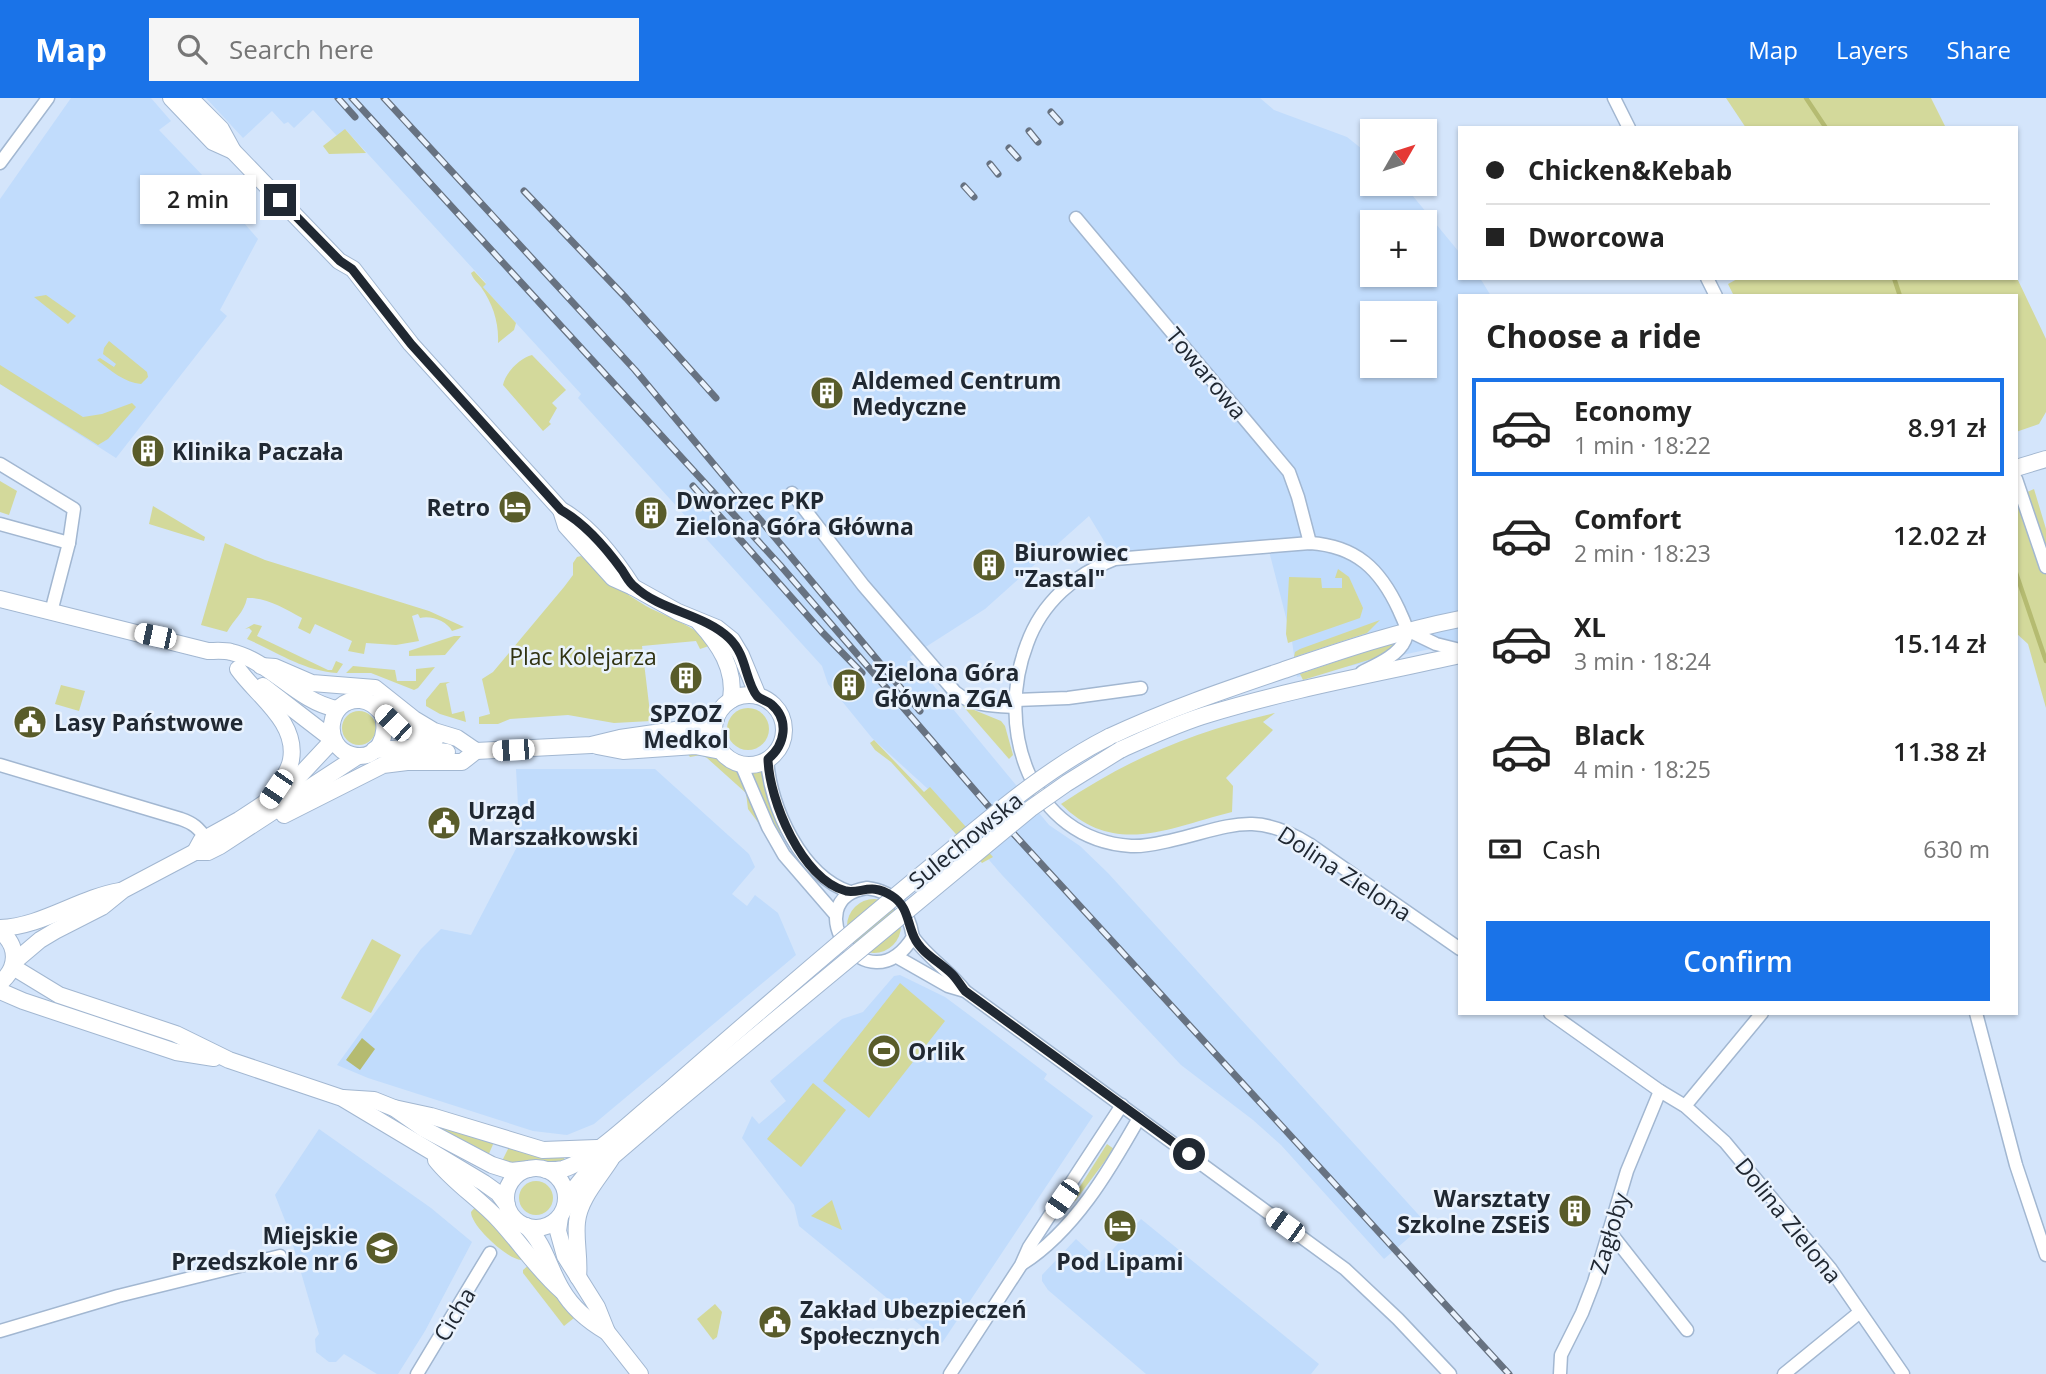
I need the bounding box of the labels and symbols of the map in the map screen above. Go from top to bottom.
north arrow [1360,119,1437,196]
callout: 2 min [140,176,256,224]
route end [264,184,296,216]
street label: Towarowa [1159,320,1255,426]
place label: Aldemed Centrum Medyczne [852,364,1061,422]
building icon: Aldemed Centrum Medyczne [808,374,846,412]
building icon: Klinika Paczała [129,432,167,470]
place label: Klinika Paczała [172,435,344,467]
place label: Dworzec PKP Zielona Góra Główna [676,484,914,542]
hotel icon: Retro [496,488,534,526]
place label: Retro [427,491,490,523]
building icon: Dworzec PKP Zielona Góra Główna [632,494,670,532]
place label: Biurowiec "Zastal" [1014,536,1129,594]
building icon: Biurowiec "Zastal" [970,546,1008,584]
car [133,621,178,651]
park label: Plac Kolejarza [509,640,657,672]
place label: Zielona Góra Główna ZGA [874,656,1019,714]
building icon: SPZOZ Medkol [667,659,705,697]
building icon: Zielona Góra Główna ZGA [830,666,868,704]
place label: SPZOZ Medkol [643,697,729,755]
car [371,701,416,745]
public building icon: Lasy Państwowe [11,703,49,741]
place label: Lasy Państwowe [54,706,243,738]
car [492,738,535,762]
car [256,766,297,812]
street label: Sulechowska [901,784,1029,896]
place label: Urząd Marszałkowski [468,794,639,852]
public building icon: Urząd Marszałkowski [425,804,463,842]
street label: Dolina Zielona [1272,818,1418,928]
sports icon: Orlik [865,1032,903,1070]
place label: Orlik [908,1035,966,1067]
route start [1173,1138,1205,1170]
street label: Dolina Zielona [1728,1150,1850,1290]
car [1042,1176,1083,1222]
place label: Warsztaty Szkolne ZSEiS [1397,1182,1551,1240]
street label: Zagłoby [1581,1188,1637,1278]
building icon: Warsztaty Szkolne ZSEiS [1556,1192,1594,1230]
car [1262,1204,1309,1246]
hotel icon: Pod Lipami [1101,1207,1139,1245]
place label: Miejskie Przedszkole nr 6 [171,1219,358,1277]
school or university icon: Miejskie Przedszkole nr 6 [363,1229,401,1267]
place label: Pod Lipami [1056,1245,1184,1277]
street label: Cicha [425,1281,483,1347]
place label: Zakład Ubezpieczeń Społecznych [800,1293,1027,1351]
public building icon: Zakład Ubezpieczeń Społecznych [756,1303,794,1341]

